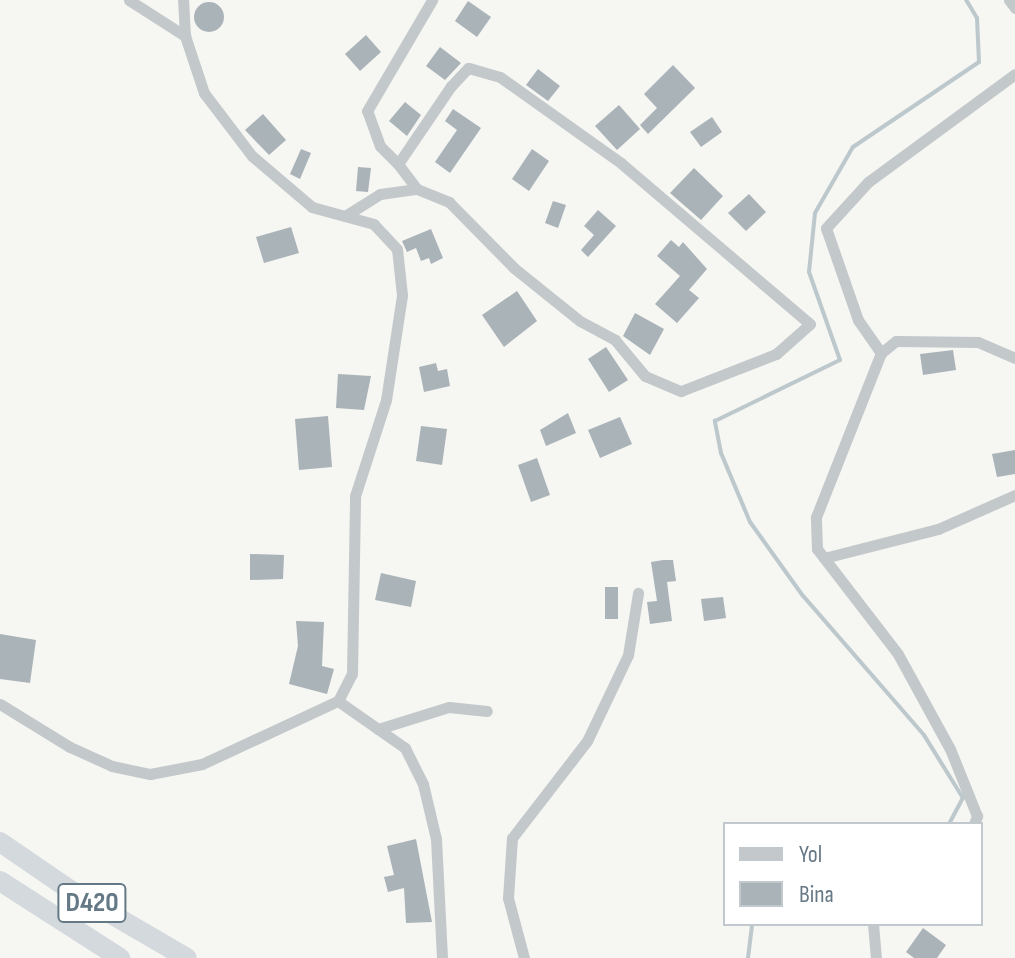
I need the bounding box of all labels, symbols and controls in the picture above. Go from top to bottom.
legend [723,822,983,926]
text: Yol [799,840,822,869]
road number: D420 [56,879,128,927]
text: Bina [799,880,834,909]

